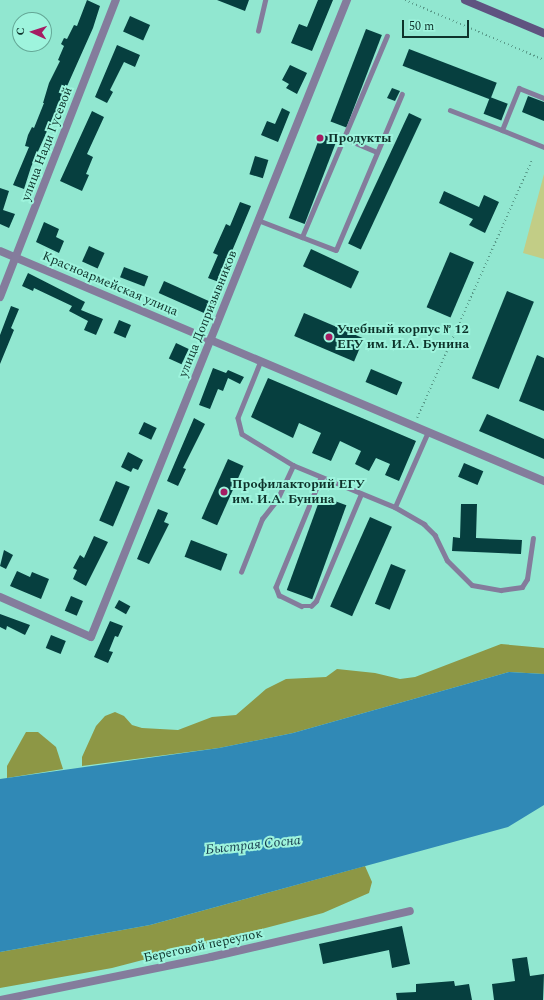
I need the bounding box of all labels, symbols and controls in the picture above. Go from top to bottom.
north arrow [12,12,52,52]
scale bar [404,12,471,38]
text: 50 m [409,17,434,36]
text: С [12,27,29,36]
street label: улица Нади Гусевой [18,85,76,203]
place label: Продукты [328,130,392,146]
marker: Продукты [315,133,325,143]
street label: Красноармейская улица [40,248,180,320]
street label: улица Допризывников [175,248,241,380]
place label: Учебный корпус № 12 ЕГУ им. И.А. Бунина [337,322,469,353]
marker: Учебный корпус № 12 ЕГУ им. И.А. Бунина [324,332,334,342]
place label: Профилакторий ЕГУ им. И.А. Бунина [232,477,365,508]
marker: Профилакторий ЕГУ им. И.А. Бунина [219,487,229,497]
water label: Быстрая Сосна [204,832,302,858]
street label: Береговой переулок [142,926,264,966]

